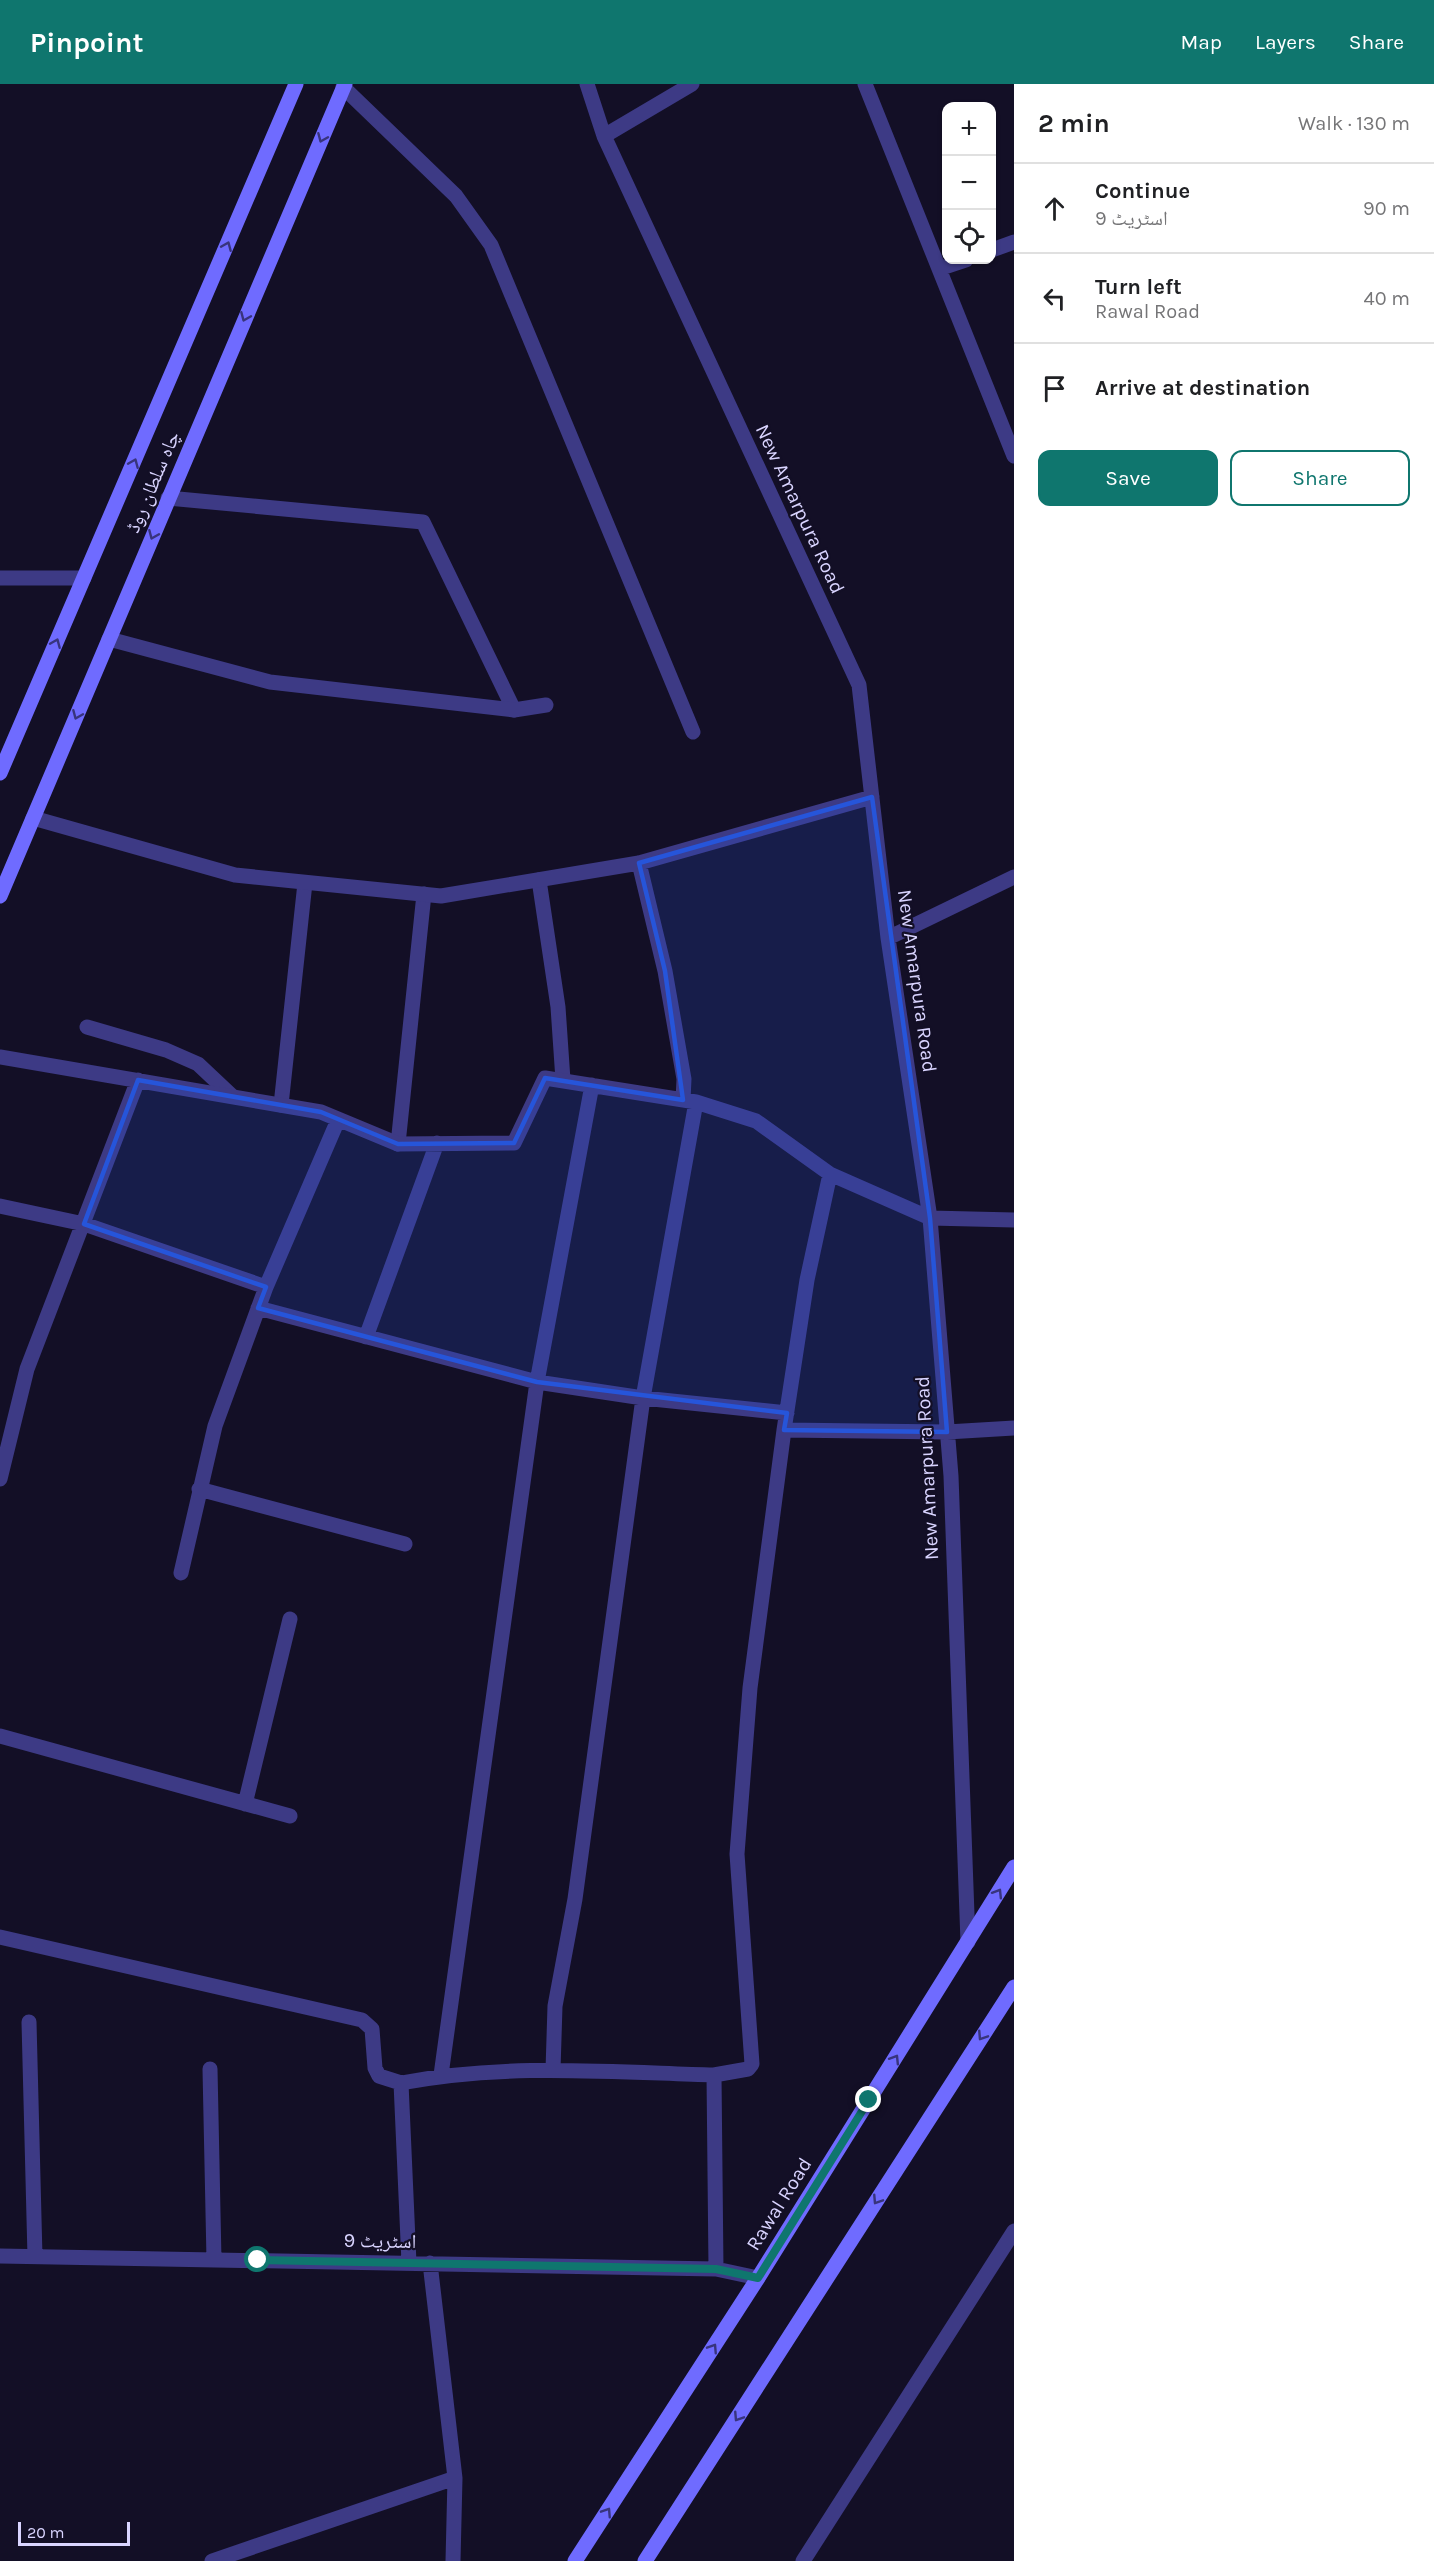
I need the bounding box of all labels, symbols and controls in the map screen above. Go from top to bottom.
text: Pinpoint [30,26,143,59]
text: Map [1180,30,1222,54]
text: Layers [1255,30,1316,54]
text: Share [1349,30,1404,54]
map controls [942,102,996,264]
button: + [942,102,996,156]
text: 2 min [1038,108,1110,139]
text: Walk · 130 m [1298,112,1410,135]
one-way arrow [317,131,329,142]
button: − [942,156,996,210]
text: Continue [1095,178,1190,204]
icon: ahead [1038,192,1071,225]
text: 90 m [1363,197,1410,220]
text: اسٹریٹ 9 [1095,207,1168,230]
button: locate [942,210,996,264]
one-way arrow [220,241,232,252]
text: Turn left [1095,274,1182,300]
icon: left [1038,282,1071,315]
text: 40 m [1364,287,1410,310]
text: Rawal Road [1095,300,1200,323]
one-way arrow [240,311,252,322]
icon: arrive [1038,372,1071,405]
text: Arrive at destination [1095,375,1310,401]
street label: New Amarpura Road [751,421,849,597]
street label: چاہ سلطان روڈ [121,427,185,536]
button: Save [1038,450,1218,506]
button: Share [1230,450,1410,506]
one-way arrow [126,459,138,470]
one-way arrow [148,529,160,540]
one-way arrow [49,638,61,649]
one-way arrow [72,709,84,720]
street label: New Amarpura Road [893,888,941,1074]
street label: New Amarpura Road [911,1375,943,1561]
one-way arrow [990,1889,1002,1899]
one-way arrow [978,2030,990,2040]
one-way arrow [887,2055,899,2065]
route end [855,2086,881,2112]
street label: Rawal Road [741,2153,817,2255]
one-way arrow [873,2193,884,2204]
street label: اسٹریٹ 9 [343,2229,417,2253]
route start [244,2246,270,2272]
one-way arrow [705,2344,717,2354]
one-way arrow [734,2411,745,2422]
one-way arrow [600,2508,611,2519]
scale bar [18,2519,130,2546]
text: 20 m [27,2523,65,2542]

